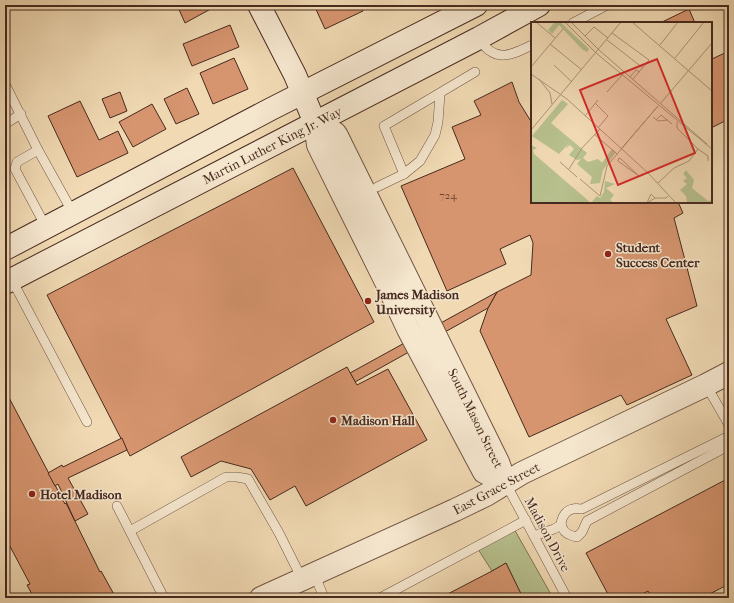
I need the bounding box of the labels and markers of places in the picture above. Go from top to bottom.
place label: Student Success Center [616,240,700,270]
marker: Student Success Center [603,249,613,259]
place label: James Madison University [374,287,460,318]
marker: James Madison University [363,296,373,306]
place label: Madison Hall [340,413,415,428]
marker: Madison Hall [328,415,338,425]
place label: Hotel Madison [40,487,122,502]
marker: Hotel Madison [27,489,37,499]

